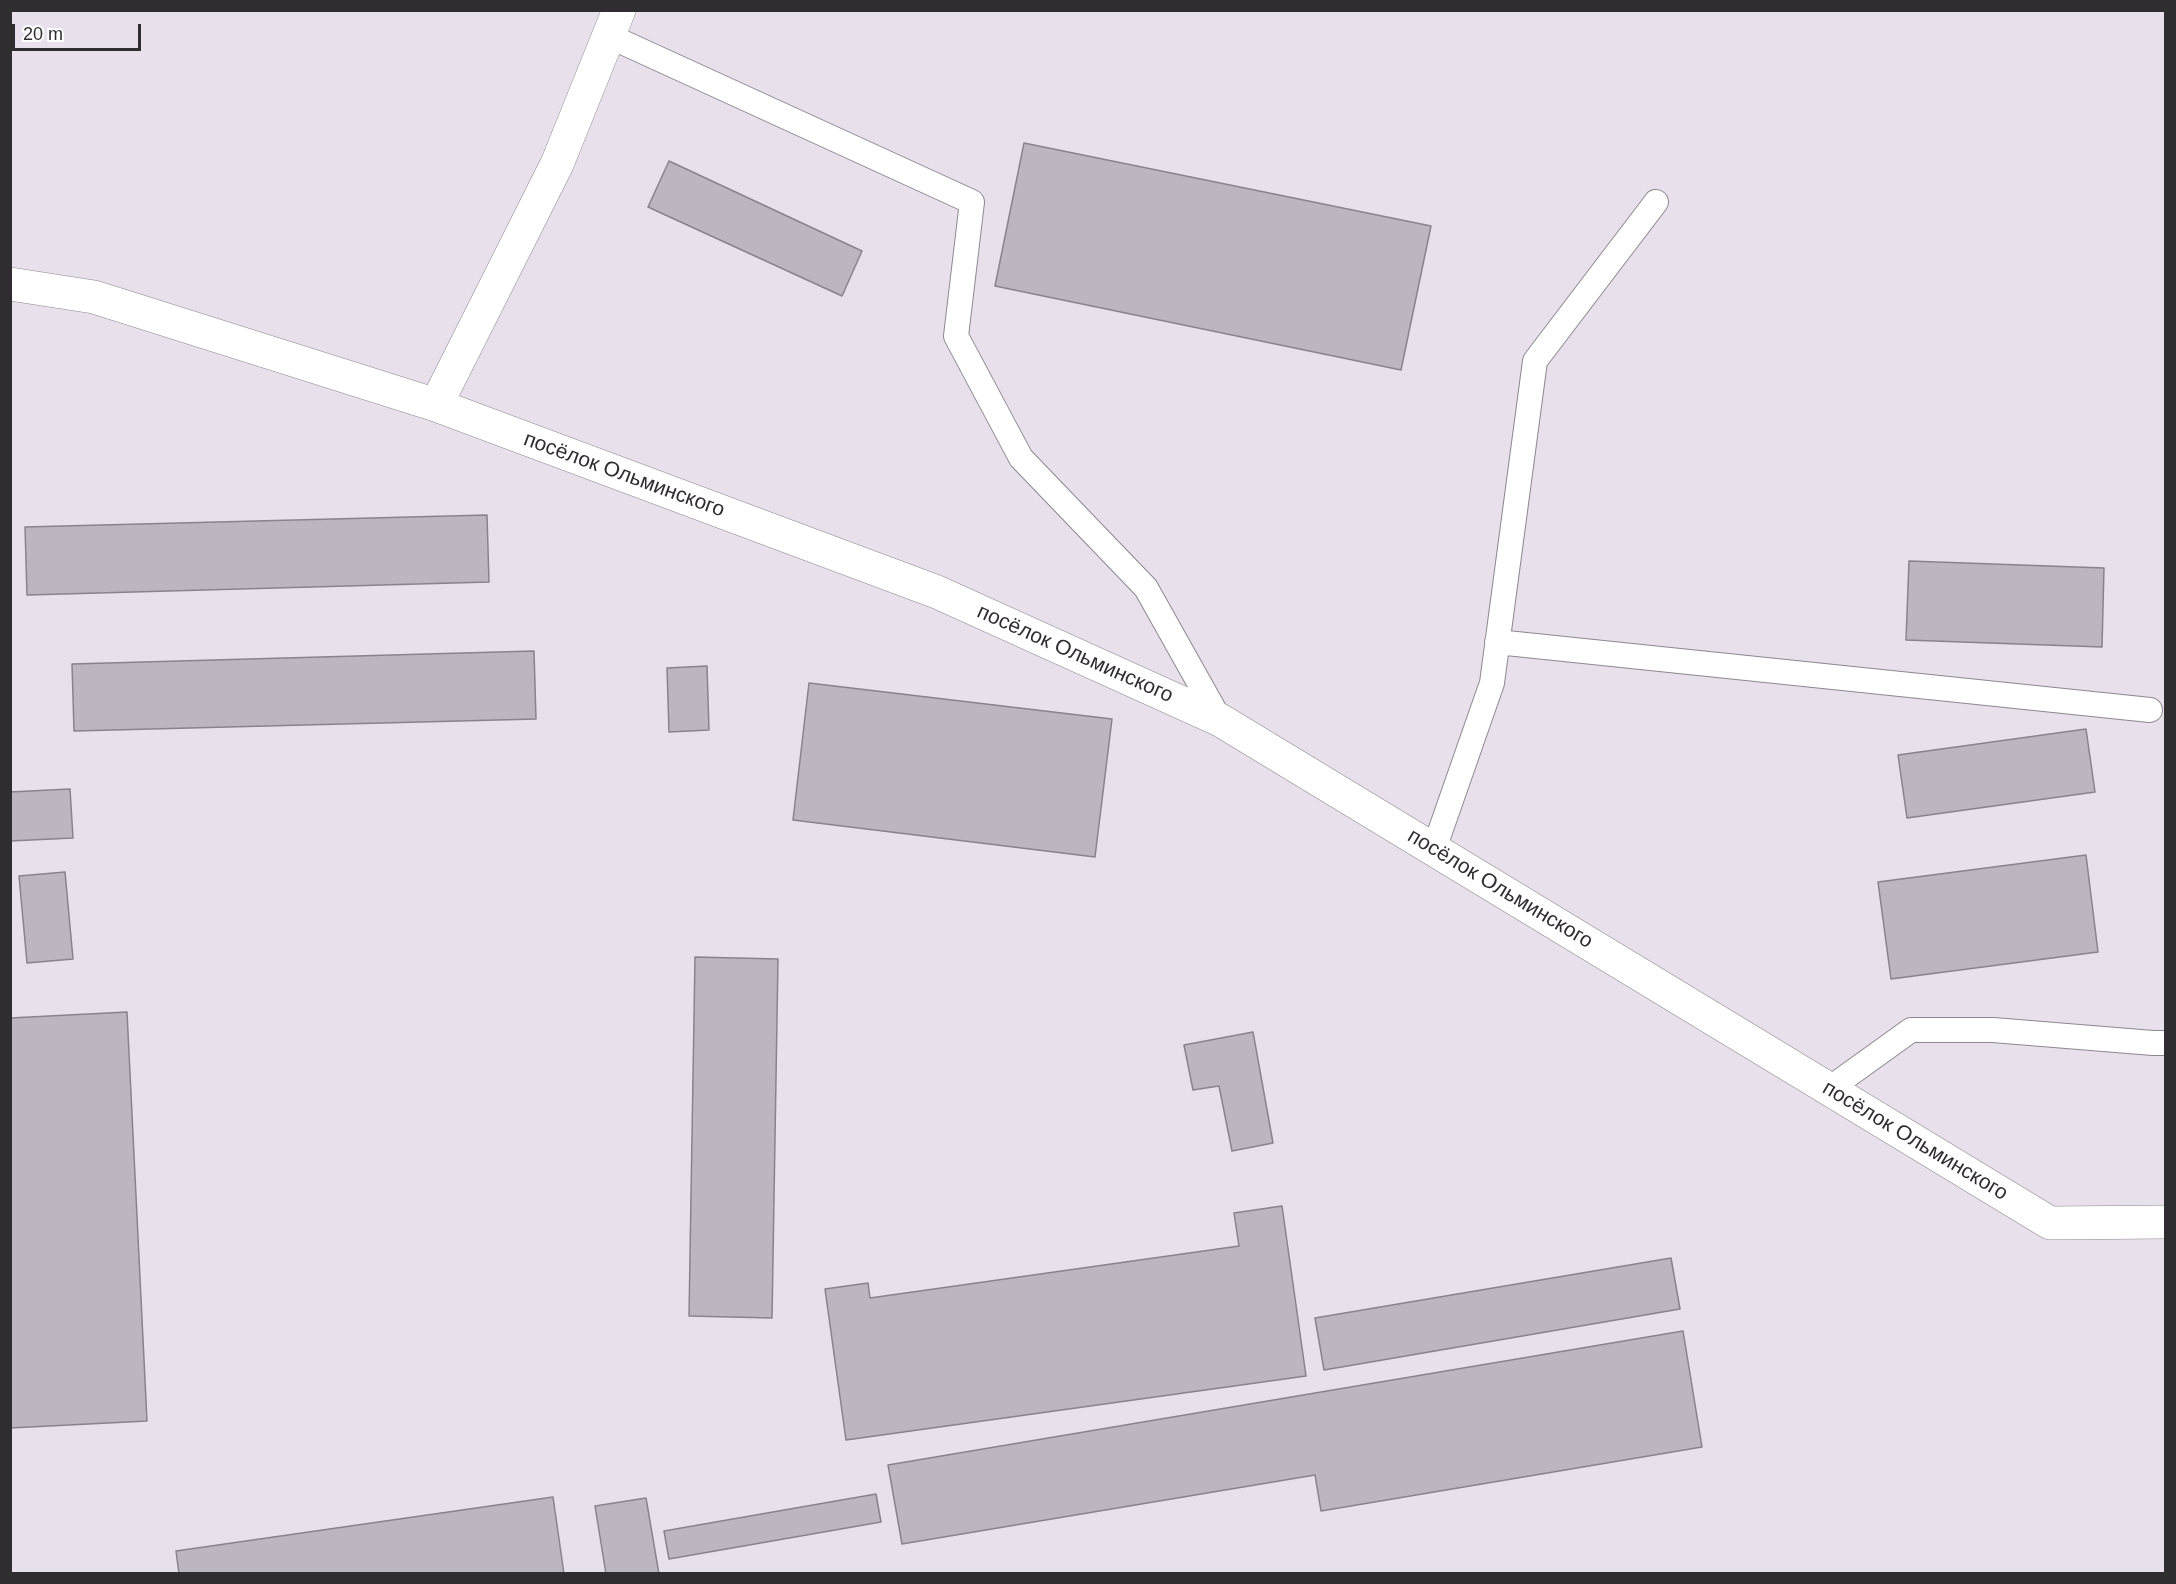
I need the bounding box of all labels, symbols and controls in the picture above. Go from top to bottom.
scale bar [15,12,144,50]
text: 20 m [23,24,63,44]
street label: посёлок Ольминского [520,427,728,523]
street label: посёлок Ольминского [973,599,1177,709]
street label: посёлок Ольминского [1403,824,1597,954]
street label: посёлок Ольминского [1818,1076,2012,1206]

